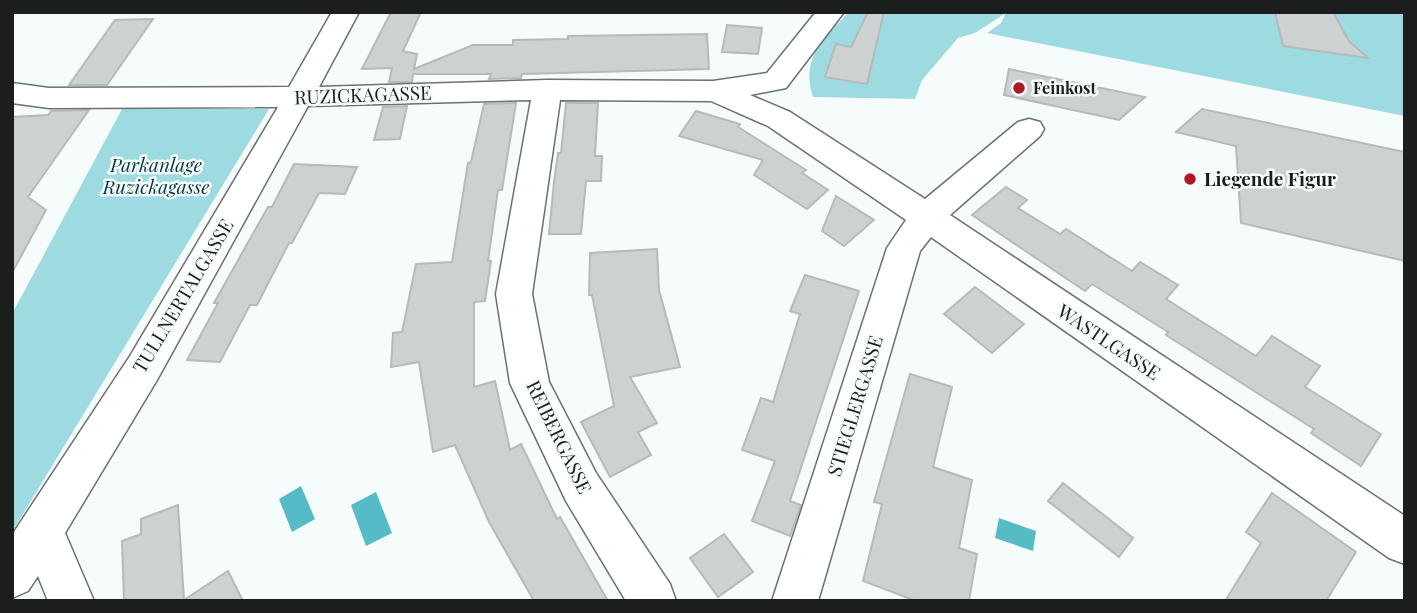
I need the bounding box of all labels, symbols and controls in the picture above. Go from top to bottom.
place label: Feinkost [1033,77,1096,98]
street label: RUZICKAGASSE [294,79,432,109]
marker: Feinkost [1011,80,1027,96]
park label: Parkanlage Ruzickagasse [102,151,209,199]
place label: Liegende Figur [1204,165,1336,191]
marker: Liegende Figur [1182,171,1198,187]
street label: TULLNERTALGASSE [126,214,238,377]
street label: WASTLGASSE [1052,297,1166,385]
street label: STIEGLERGASSE [820,332,888,479]
street label: REIBERGASSE [521,375,599,498]

